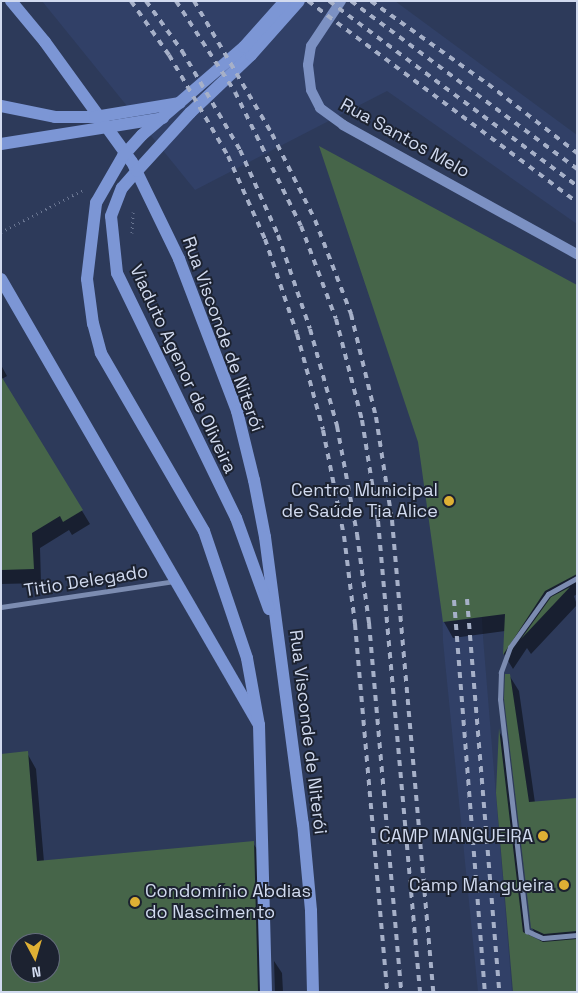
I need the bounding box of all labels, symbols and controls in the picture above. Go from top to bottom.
street label: Rua Santos Melo [337,94,473,182]
street label: Rua Visconde de Niterói [178,234,268,434]
street label: Viaduto Agenor de Oliveira [125,261,241,477]
place label: Centro Municipal de Saúde Tia Alice [281,480,438,522]
marker: Centro Municipal de Saúde Tia Alice [442,494,456,508]
street label: Titio Delegado [22,561,150,601]
street label: Rua Visconde de Niterói [285,628,331,836]
place label: CAMP MANGUEIRA [379,825,533,847]
marker: CAMP MANGUEIRA [537,830,549,842]
place label: Camp Mangueira [409,874,554,896]
marker: Camp Mangueira [558,879,570,891]
place label: Condomínio Abdias do Nascimento [145,881,311,924]
marker: Condomínio Abdias do Nascimento [129,896,141,908]
north arrow [10,933,60,983]
text: N [31,962,42,981]

